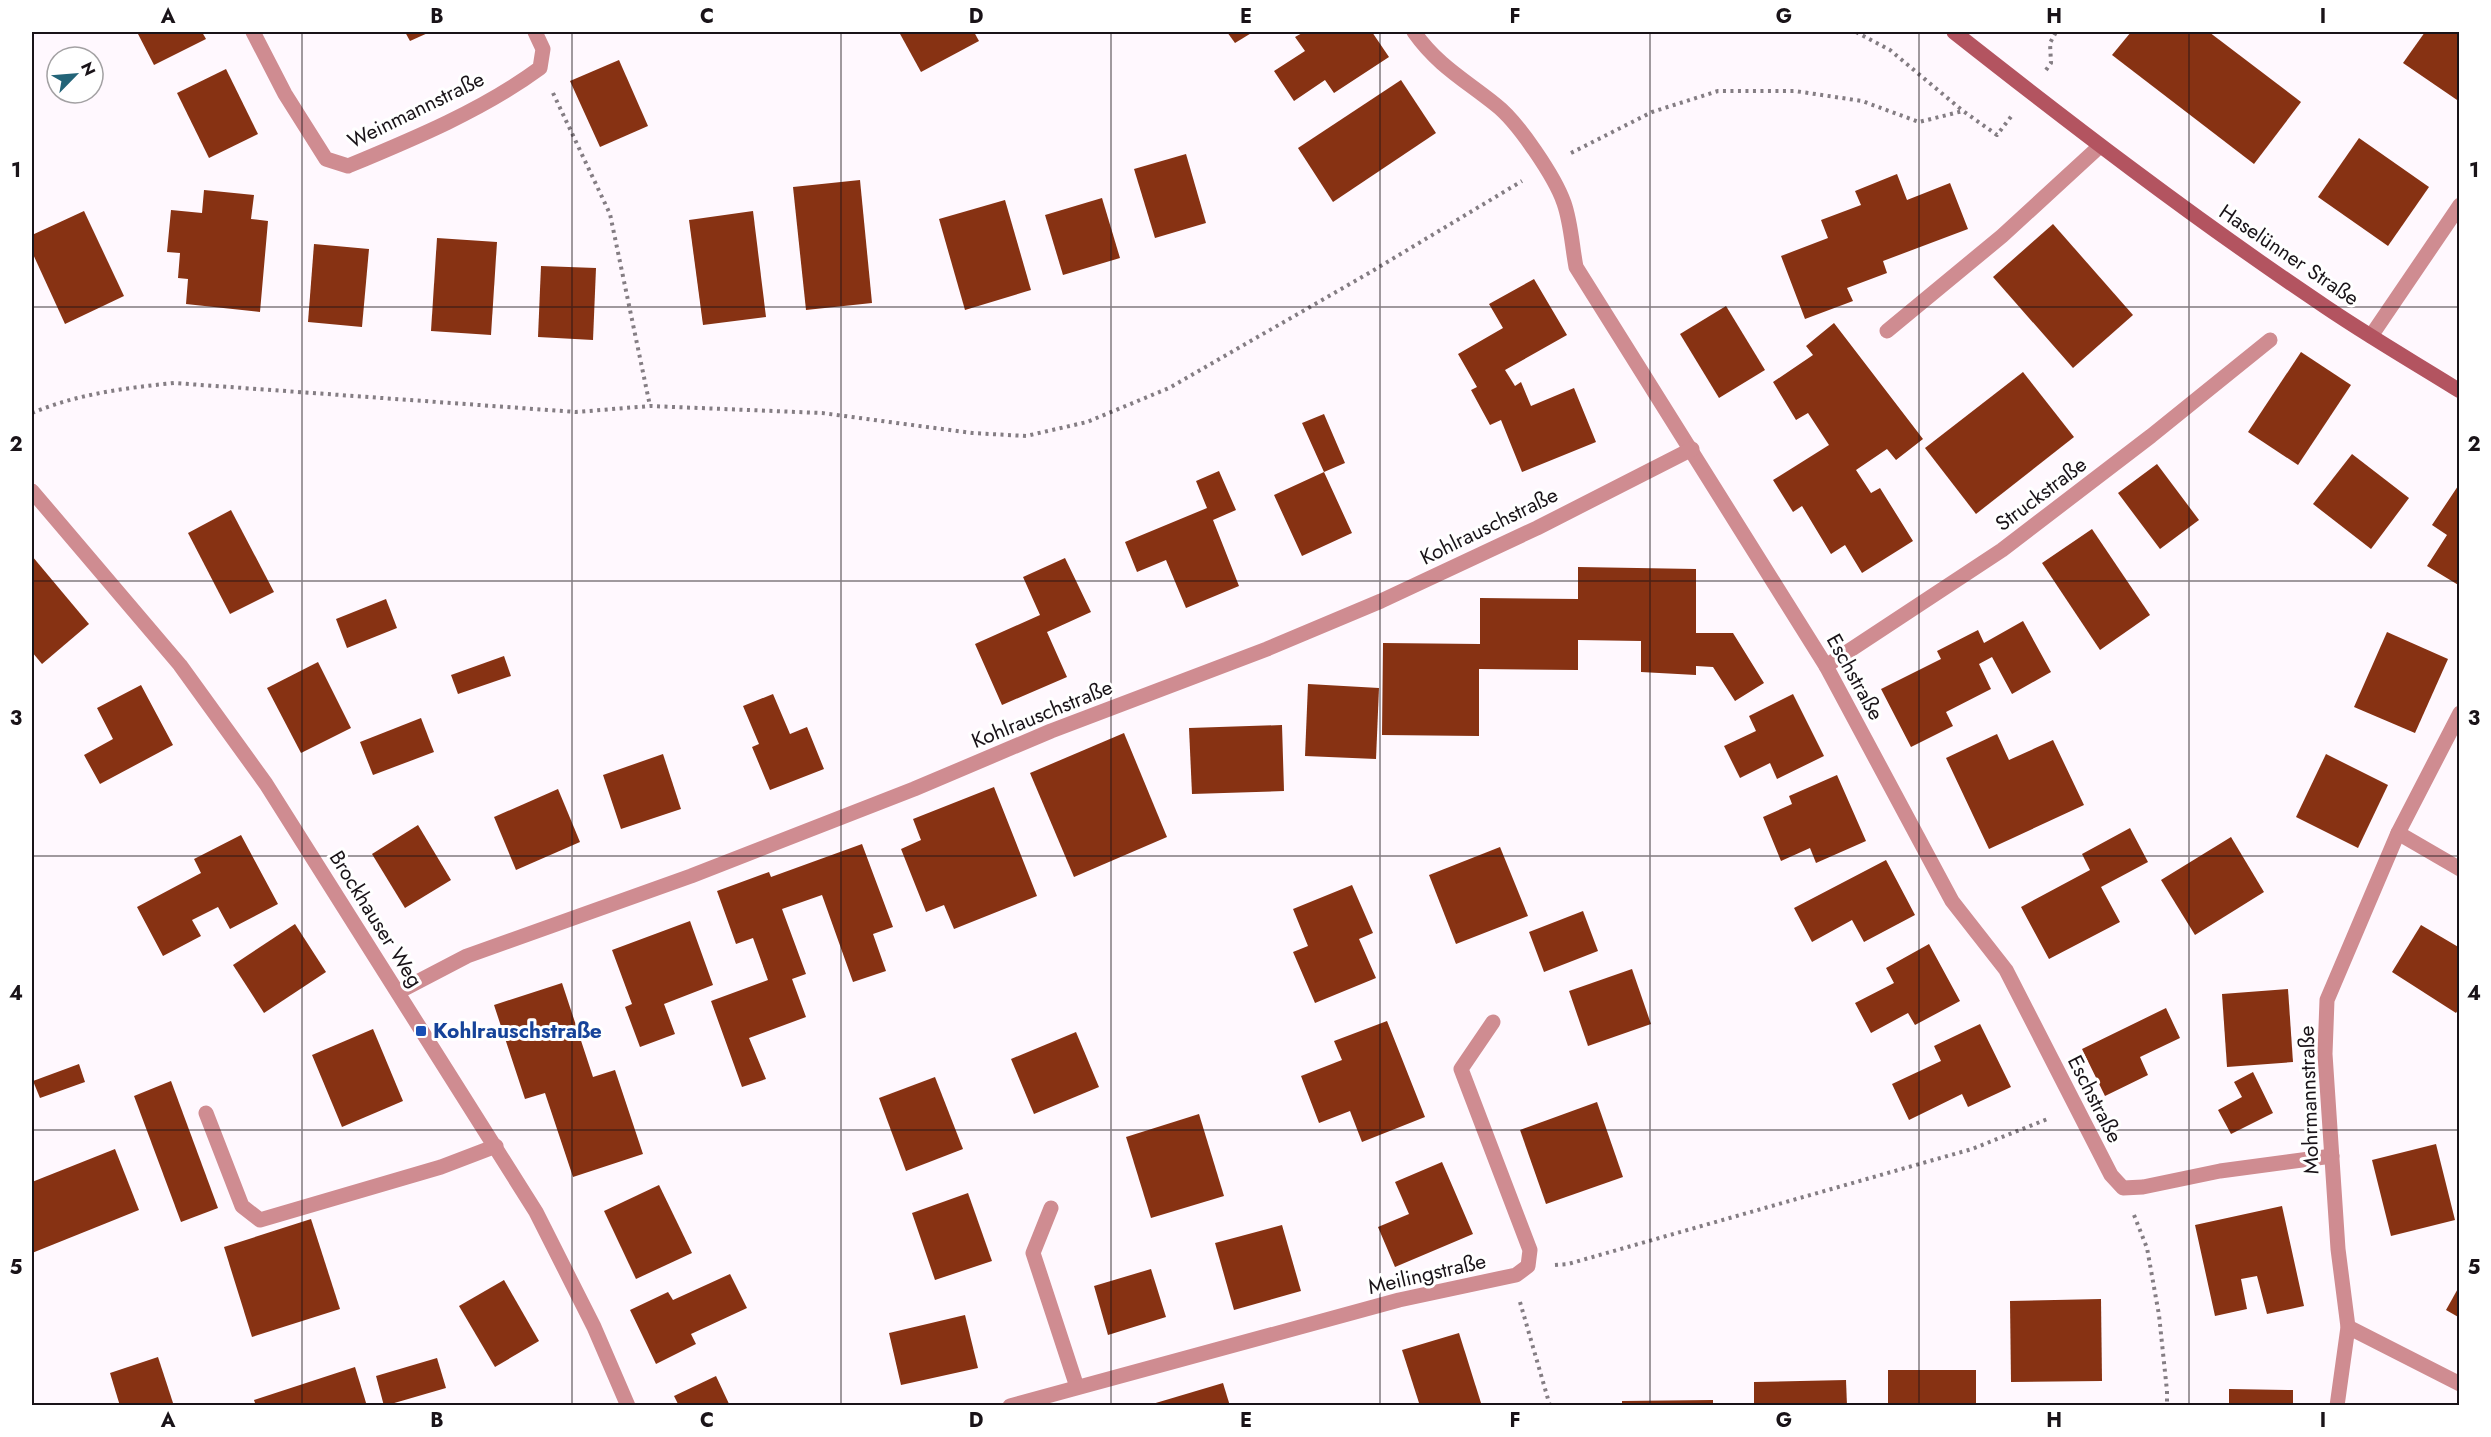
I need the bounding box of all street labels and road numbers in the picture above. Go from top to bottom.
street label: Weinmannstraße [343,64,489,156]
street label: Haselünner Straße [2213,197,2365,313]
street label: Struckstraße [1989,450,2093,538]
street label: Kohlrauschstraße [1415,480,1563,572]
street label: Eschstraße [1819,628,1891,726]
street label: Kohlrauschstraße [967,672,1117,756]
street label: Brockhauser Weg [322,845,430,993]
street label: Mohrmannstraße [2291,1025,2327,1175]
street label: Eschstraße [2060,1050,2130,1148]
street label: Meilingstraße [1365,1246,1489,1302]

